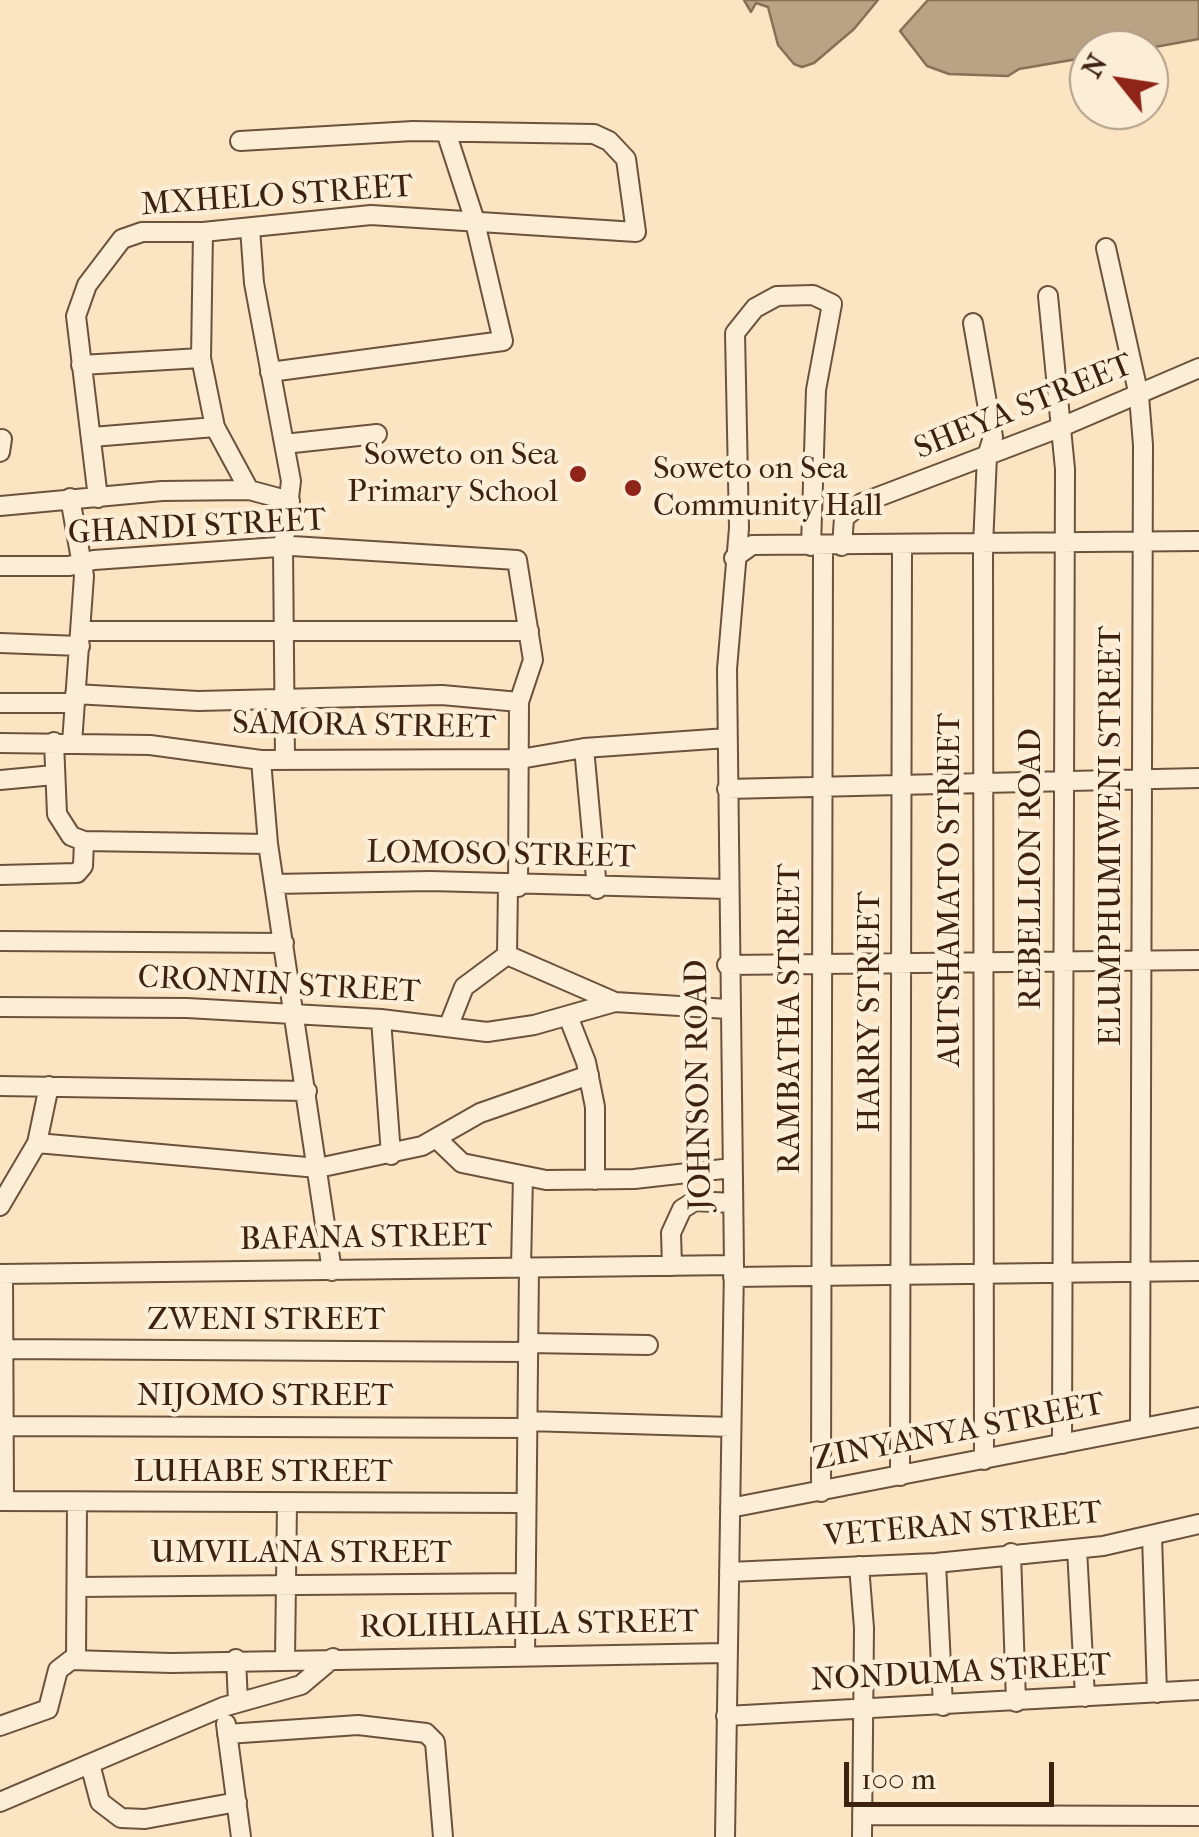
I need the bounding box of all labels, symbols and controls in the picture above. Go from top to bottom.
north arrow [1069,30,1169,130]
text: N [1075,48,1114,83]
street label: MXHELO STREET [140,168,414,226]
street label: SHEYA STREET [909,347,1139,469]
place label: Soweto on Sea Primary School [347,437,558,512]
place label: Soweto on Sea Community Hall [653,451,883,526]
marker: Soweto on Sea Primary School [567,463,589,485]
marker: Soweto on Sea Community Hall [622,477,644,499]
street label: GHANDI STREET [67,502,327,554]
street label: ELUMPHUMIWENI STREET [1093,626,1131,1046]
street label: SAMORA STREET [232,705,496,749]
street label: AUTSHAMATO STREET [932,713,970,1067]
street label: REBELLION ROAD [1013,728,1051,1010]
street label: LOMOSO STREET [366,834,636,878]
street label: RAMBATHA STREET [772,864,810,1174]
street label: HARRY STREET [852,891,890,1133]
street label: CRONNIN STREET [137,959,421,1013]
street label: JOHNSON ROAD [679,959,721,1211]
street label: BAFANA STREET [240,1218,492,1260]
street label: ZWENI STREET [147,1302,385,1340]
street label: NIJOMO STREET [137,1378,393,1416]
street label: ZINYANYA STREET [810,1386,1108,1480]
street label: LUHABE STREET [134,1454,392,1492]
street label: VETERAN STREET [823,1495,1103,1557]
street label: UMVILANA STREET [150,1535,452,1573]
street label: ROLIHLAHLA STREET [359,1604,699,1648]
street label: NONDUMA STREET [810,1647,1112,1701]
scale bar [849,1742,1059,1804]
text: 100 m [861,1762,936,1797]

